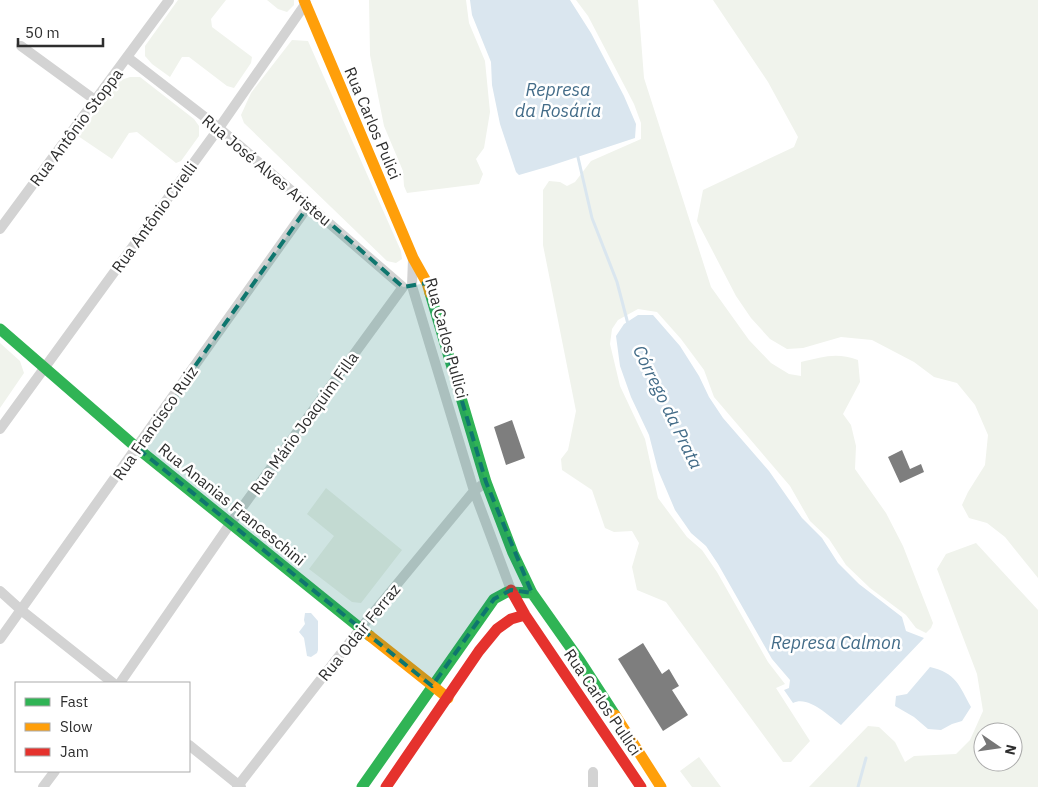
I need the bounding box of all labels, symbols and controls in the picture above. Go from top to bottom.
scale bar [18,15,102,47]
text: 50 m [25,23,60,42]
street label: Rua Antônio Stoppa [25,64,127,190]
street label: Rua Carlos Pulici [340,64,406,182]
water label: Represa da Rosária [515,78,601,122]
street label: Rua José Alves Aristeu [198,110,336,230]
street label: Rua Antônio Cirelli [107,158,201,276]
street label: Rua Carlos Pullici [421,275,473,401]
water label: Córrego da Prata [628,341,708,473]
street label: Rua Mário Joaquim Filla [245,347,363,498]
street label: Rua Francisco Ruiz [108,362,202,484]
street label: Rua Ananias Franceschini [154,438,310,570]
street label: Rua Odair Ferraz [314,579,404,685]
water label: Represa Calmon [771,631,901,654]
street label: Rua Carlos Pullici [560,645,646,759]
legend [15,682,190,772]
text: Fast [60,692,88,711]
text: Slow [60,717,93,736]
north arrow [973,722,1023,772]
text: Jam [60,742,89,761]
text: N [1001,743,1021,757]

